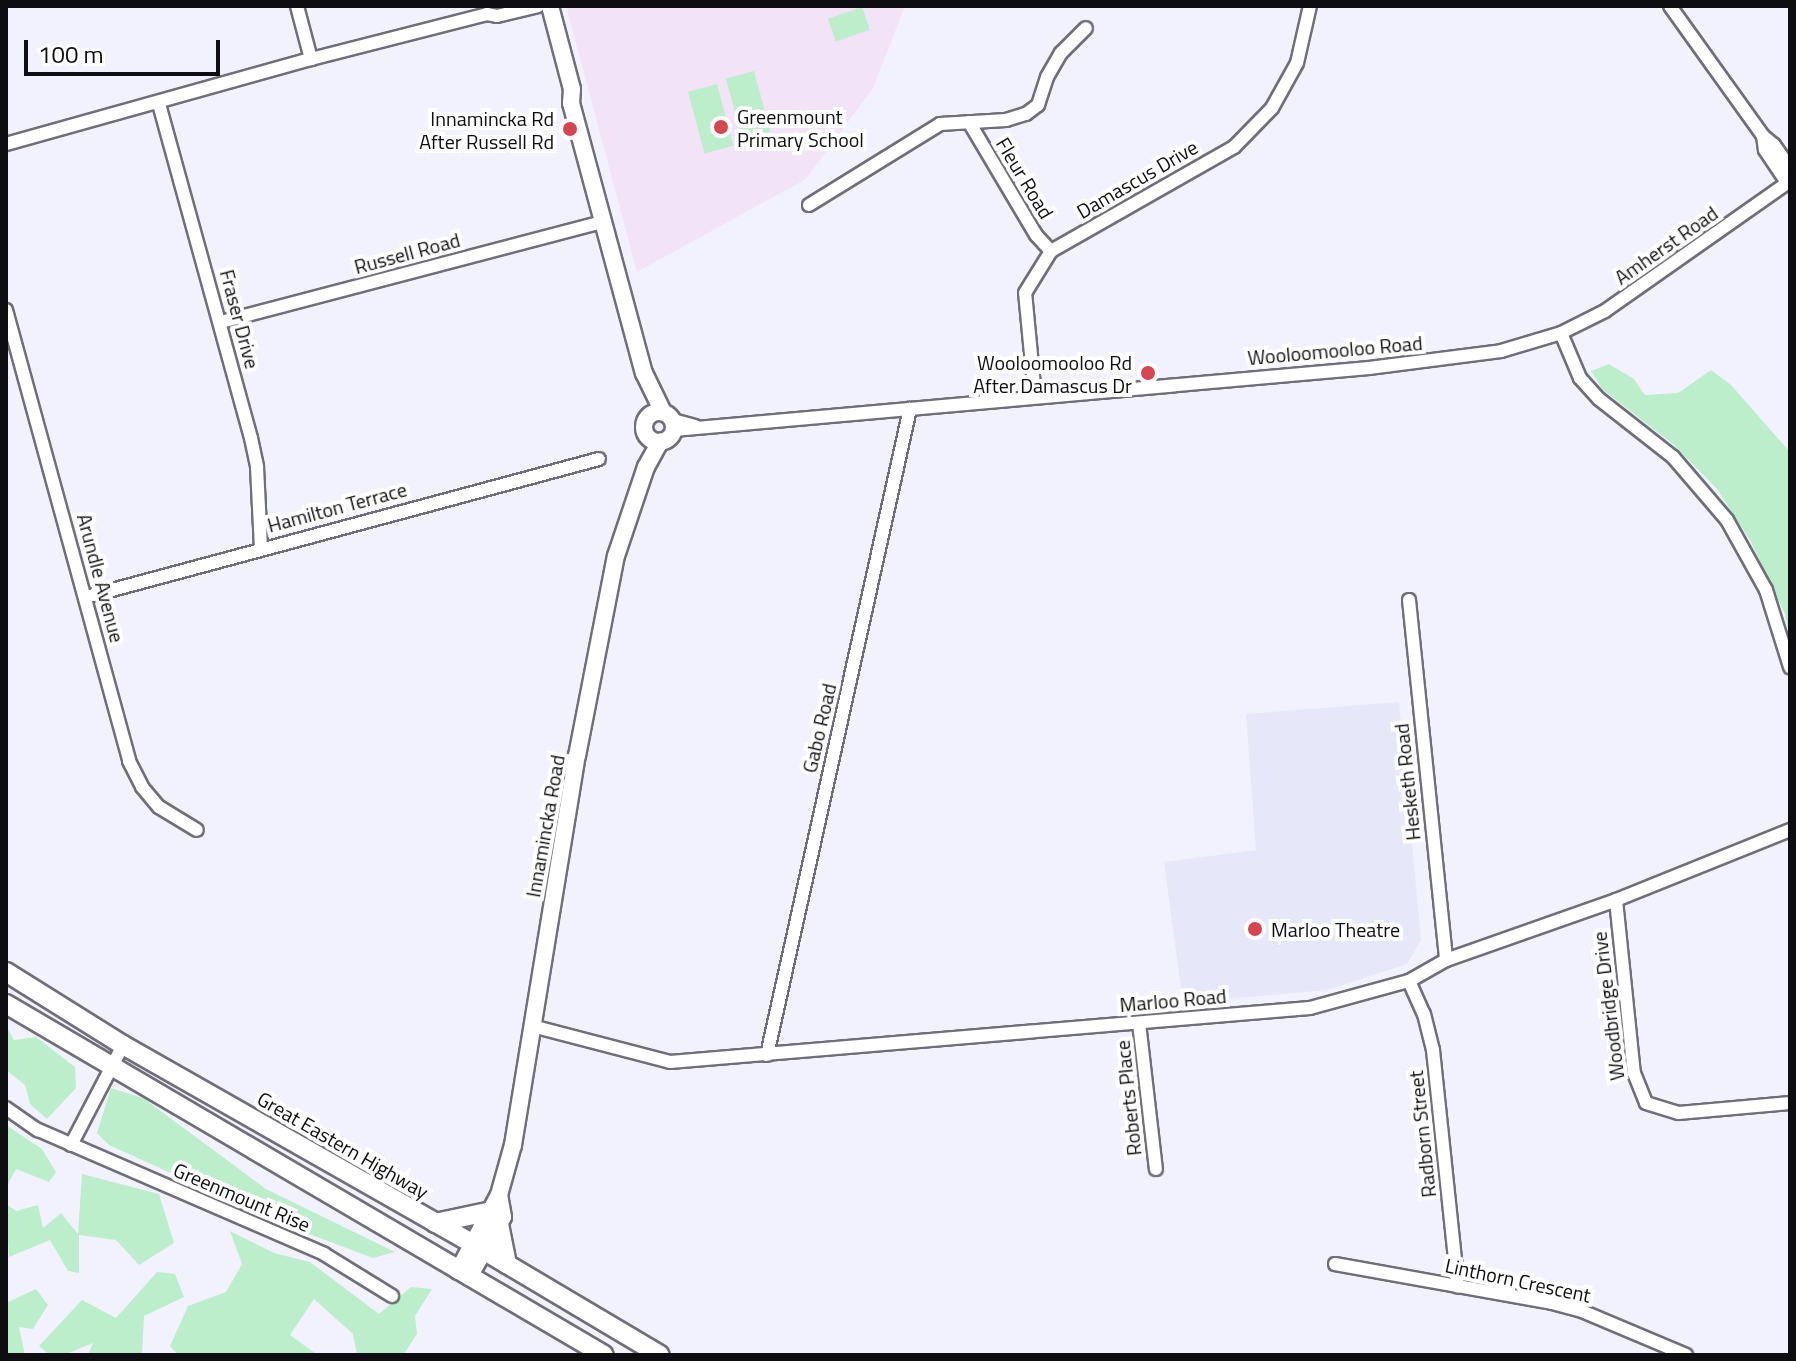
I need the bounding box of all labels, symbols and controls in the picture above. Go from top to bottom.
scale bar [28,24,224,74]
text: 100 m [38,36,104,72]
place label: Greenmount Primary School [737,104,864,151]
place label: Innamincka Rd After Russell Rd [419,106,554,153]
marker: Greenmount Primary School [712,118,730,136]
marker: Innamincka Rd After Russell Rd [561,120,579,138]
street label: Fleur Road [991,133,1059,223]
street label: Damascus Drive [1072,135,1202,223]
street label: Amherst Road [1610,201,1722,289]
street label: Russell Road [351,227,463,279]
street label: Fraser Drive [215,267,265,371]
street label: Wooloomooloo Road [1247,330,1423,370]
place label: Wooloomooloo Rd After Damascus Dr [973,350,1132,397]
marker: Wooloomooloo Rd After Damascus Dr [1139,364,1157,382]
street label: Hamilton Terrace [265,477,409,537]
street label: Arundle Avenue [72,511,130,645]
street label: Gabo Road [797,681,841,775]
street label: Hesketh Road [1389,722,1425,842]
street label: Innamincka Road [521,753,569,899]
place label: Marloo Theatre [1271,917,1400,941]
marker: Marloo Theatre [1246,920,1264,938]
street label: Woodbridge Drive [1587,930,1629,1082]
street label: Marloo Road [1119,983,1227,1017]
street label: Roberts Place [1110,1039,1146,1157]
street label: Radborn Street [1403,1069,1441,1199]
street label: Great Eastern Highway [253,1086,433,1204]
street label: Greenmount Rise [170,1157,314,1237]
street label: Linthorn Crescent [1443,1253,1593,1307]

